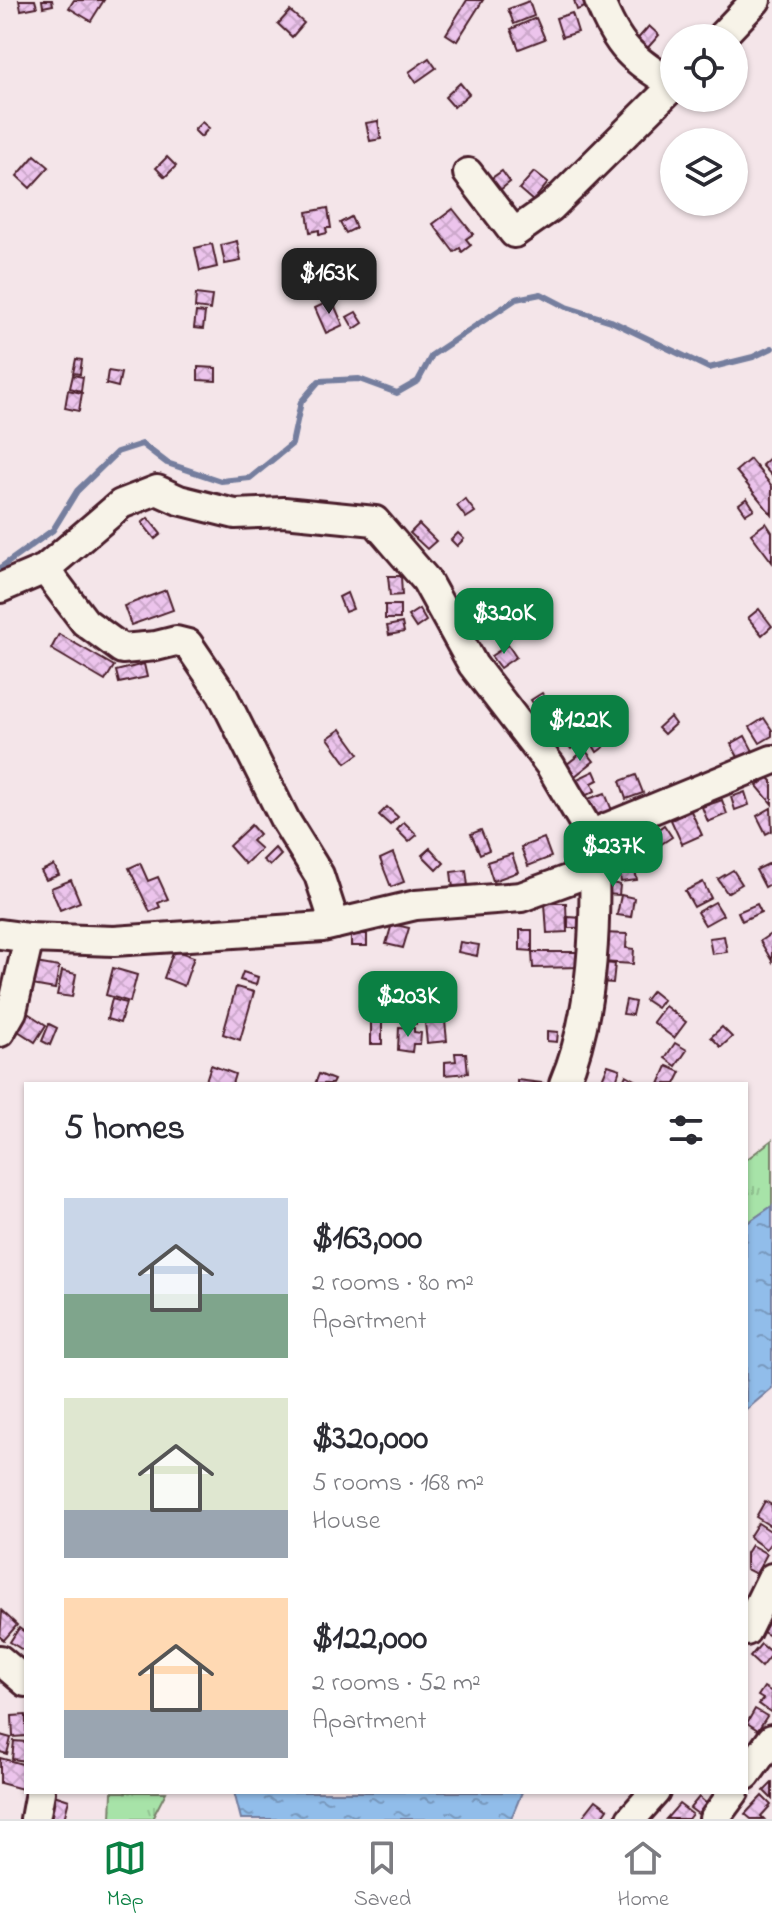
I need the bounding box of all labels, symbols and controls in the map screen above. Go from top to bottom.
map controls [660,24,748,216]
button: locate [660,24,748,112]
button: layers [660,128,748,216]
pin: $163K [273,248,385,316]
text: $163K [300,255,358,293]
pin: $320K [448,588,560,656]
text: $320K [472,595,536,633]
pin: $122K [524,695,636,763]
text: $122K [549,702,611,740]
pin: $237K [557,821,669,889]
text: $237K [582,828,644,866]
pin: $203K [352,971,464,1039]
text: $203K [376,978,440,1016]
text: 5 homes [64,1105,185,1155]
icon: filters [664,1108,708,1152]
text: $163,000 [312,1215,422,1265]
icon: home [128,1230,224,1326]
text: 2 rooms · 80 m² [312,1265,474,1303]
text: Apartment [312,1303,426,1341]
text: $320,000 [312,1415,428,1465]
icon: home [128,1430,224,1526]
text: 5 rooms · 168 m² [312,1465,484,1503]
text: House [312,1503,380,1541]
text: $122,000 [312,1615,427,1665]
icon: home [128,1630,224,1726]
text: 2 rooms · 52 m² [312,1665,481,1703]
text: Apartment [312,1703,426,1741]
tab: Map [103,1836,147,1916]
tab: Saved [354,1836,411,1916]
tab: Home [618,1836,669,1916]

